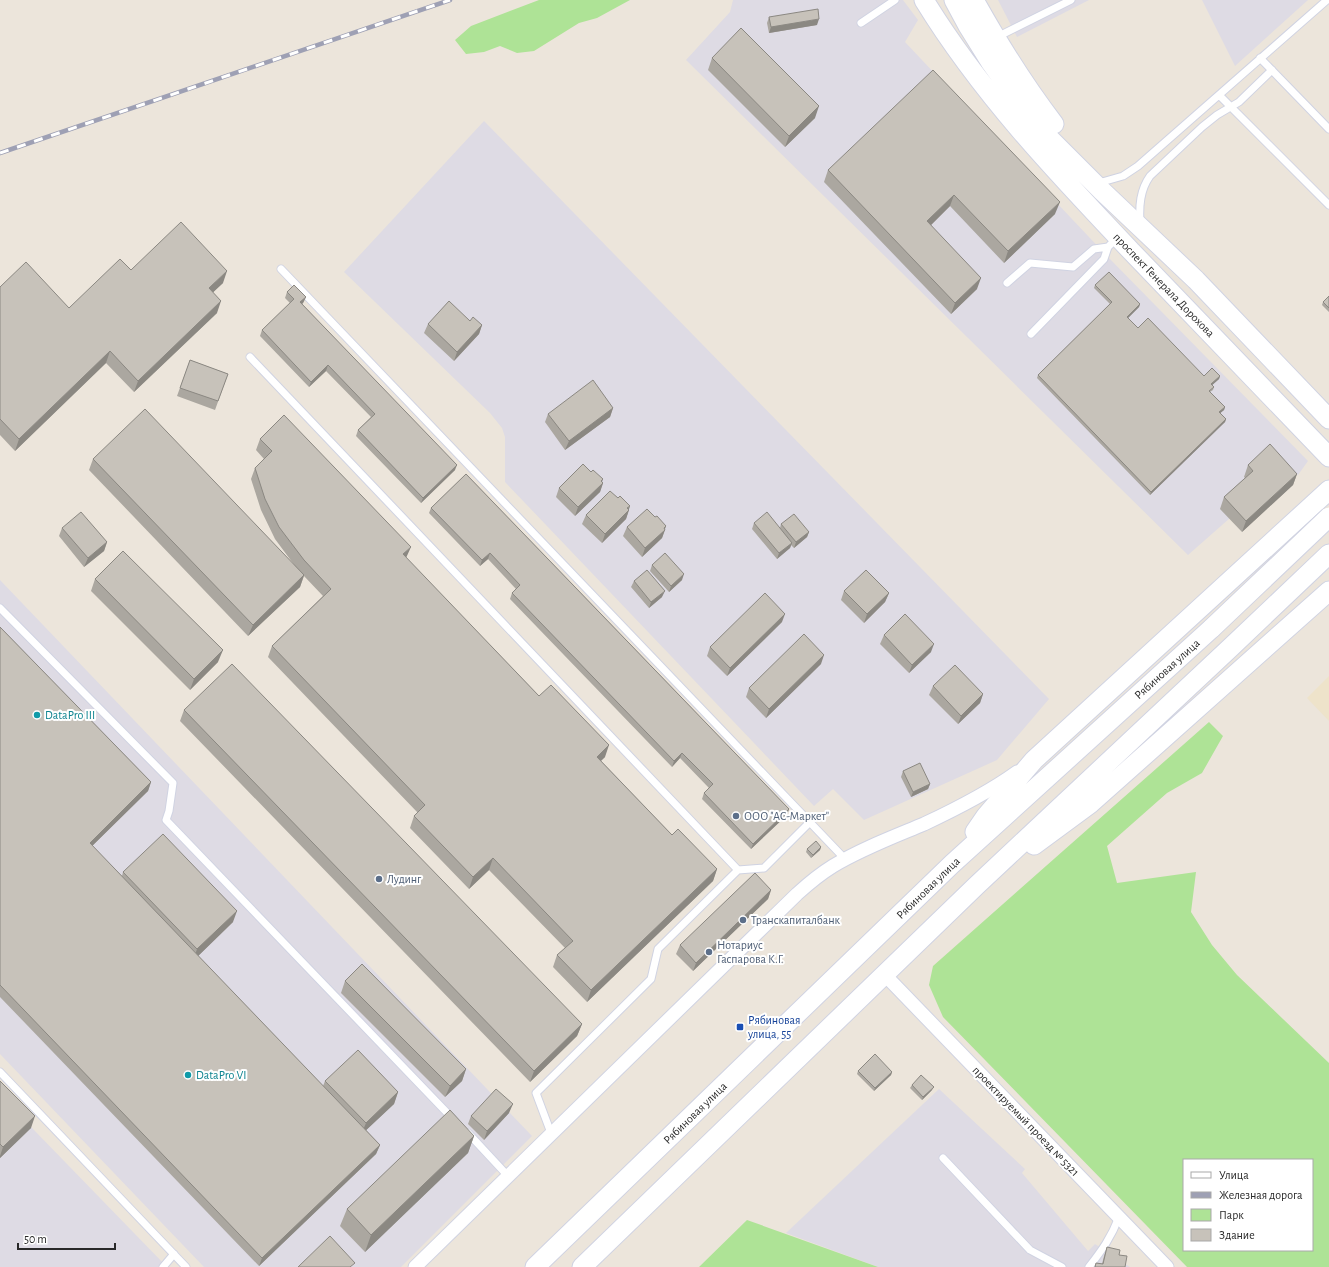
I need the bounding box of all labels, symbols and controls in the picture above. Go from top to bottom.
street label: проспект Генерала Дорохова [1111,231,1217,340]
street label: Рябиновая улица [1132,636,1203,702]
place label: DataPro III [45,709,95,721]
marker: DataPro III [32,710,42,720]
place label: ООО "АС-Маркет" [744,810,829,822]
marker: ООО "АС-Маркет" [731,811,741,821]
street label: Рябиновая улица [894,854,963,922]
place label: Лудинг [387,873,422,886]
marker: Лудинг [374,874,384,884]
place label: Транскапиталбанк [751,914,841,926]
marker: Транскапиталбанк [738,915,748,925]
place label: Нотариус Гаспарова К.Г. [717,939,784,965]
marker: Нотариус Гаспарова К.Г. [704,947,714,957]
place label: Рябиновая улица, 55 [747,1014,800,1041]
marker: Рябиновая улица, 55 [735,1022,745,1032]
street label: проектируемый проезд № 5321 [970,1064,1082,1179]
place label: DataPro VI [196,1069,246,1081]
marker: DataPro VI [183,1070,193,1080]
street label: Рябиновая улица [661,1079,730,1147]
legend [1183,1159,1313,1251]
text: Улица [1219,1169,1249,1181]
text: Железная дорога [1219,1189,1303,1201]
text: Парк [1219,1209,1244,1221]
scale bar [18,1225,115,1251]
text: Здание [1219,1229,1255,1241]
text: 50 m [24,1233,47,1245]

